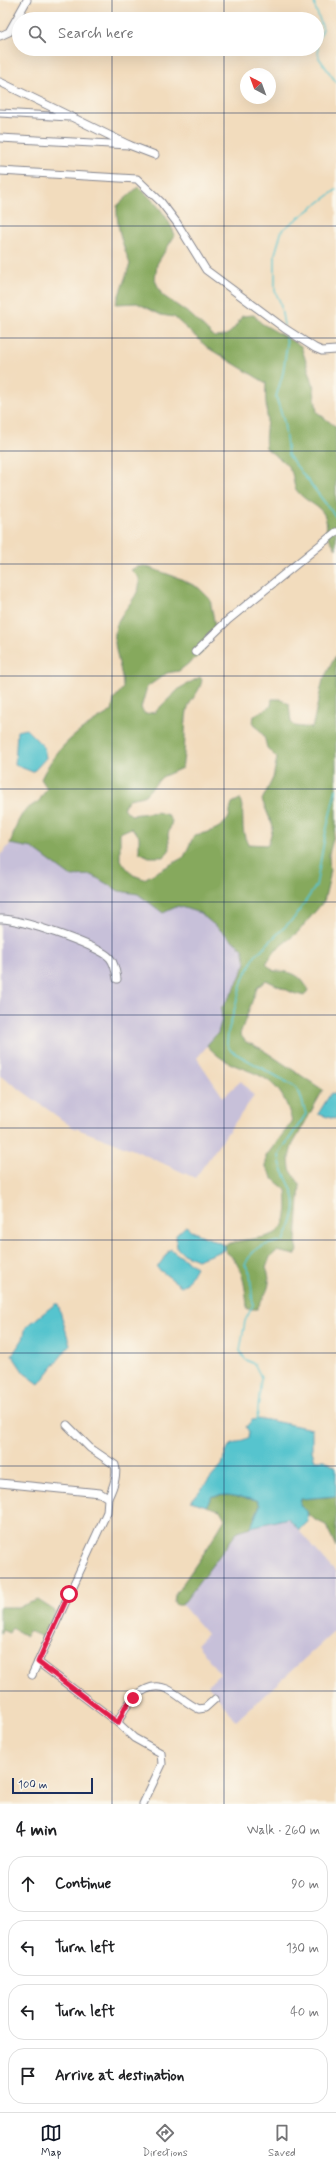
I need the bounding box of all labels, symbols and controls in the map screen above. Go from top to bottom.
search box [12,12,324,56]
icon: search [26,23,48,45]
text: Search here [58,24,134,44]
north arrow [240,68,276,104]
route start [60,1585,78,1603]
route end [124,1689,142,1707]
scale bar [12,1776,93,1795]
text: 100 m [18,1778,48,1792]
text: 4 min [16,1819,57,1841]
text: Walk · 260 m [247,1822,320,1839]
icon: ahead [17,1873,39,1895]
text: Continue [55,1874,111,1894]
text: 90 m [291,1876,319,1893]
icon: left [17,1937,39,1959]
text: Turn left [55,1938,115,1958]
text: 130 m [286,1940,319,1957]
icon: left [17,2001,39,2023]
text: Turn left [55,2002,115,2022]
text: 40 m [290,2004,319,2021]
icon: arrive [17,2065,39,2087]
text: Arrive at destination [55,2066,184,2086]
tab: Map [40,2122,62,2160]
tab: Directions [142,2122,188,2160]
tab: Saved [268,2122,296,2160]

